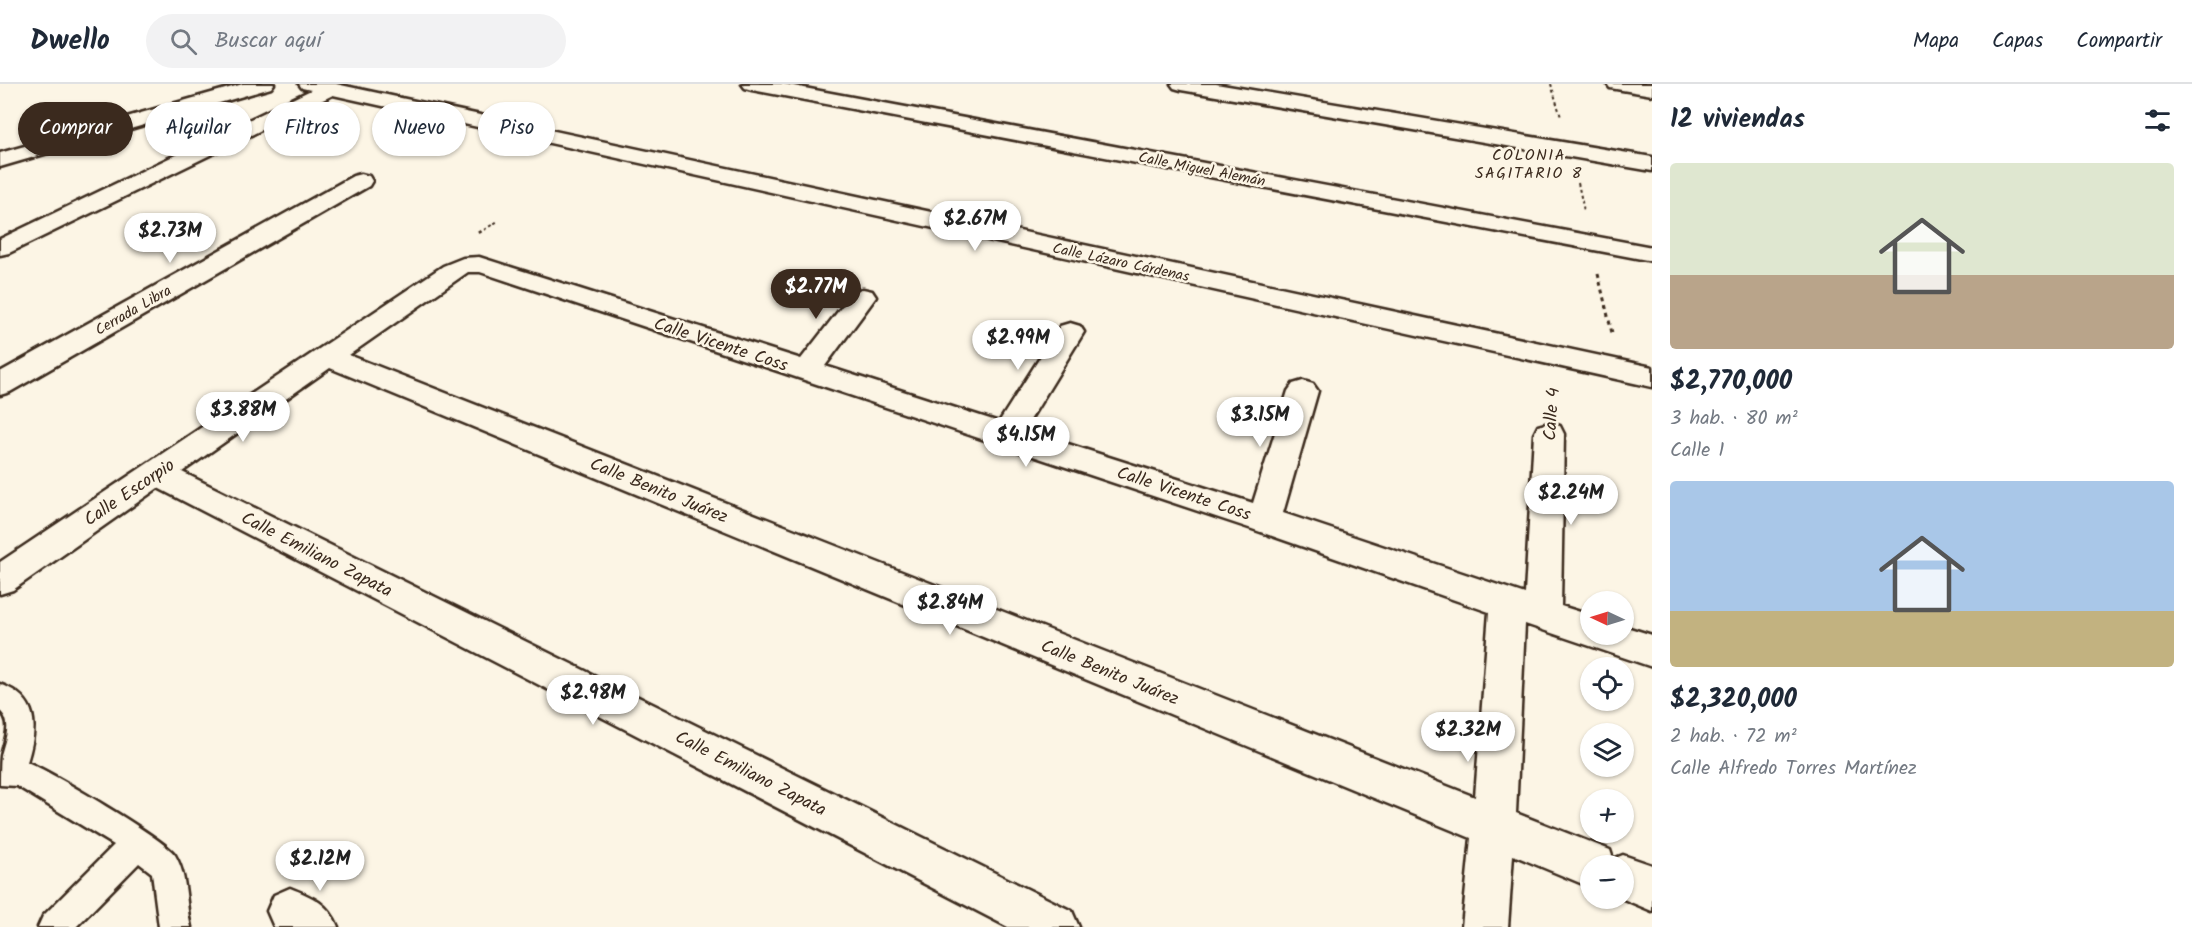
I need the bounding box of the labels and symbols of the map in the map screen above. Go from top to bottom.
district label: COLONIA SAGITARIO 8 [1475,143,1583,186]
street label: Calle Miguel Alemán [1136,146,1267,194]
pin: $2.67M [926,201,1024,252]
pin: $2.73M [121,213,219,264]
street label: Calle Lázaro Cárdenas [1050,237,1192,289]
pin: $2.77M [767,269,865,320]
street label: Cerrada Libra [91,279,176,342]
street label: Calle Vicente Coss [650,310,792,381]
pin: $2.99M [969,320,1067,371]
street label: Calle 4 [1536,386,1569,442]
pin: $3.88M [194,392,292,443]
pin: $3.15M [1211,397,1309,448]
pin: $4.15M [977,417,1075,468]
street label: Calle Benito Juárez [585,450,732,532]
street label: Calle Escorpio [78,452,181,535]
street label: Calle Vicente Coss [1113,459,1255,530]
pin: $2.24M [1522,475,1620,526]
street label: Calle Emiliano Zapata [235,505,397,606]
pin: $2.84M [901,585,999,636]
north arrow [1580,591,1634,645]
street label: Calle Benito Juárez [1036,632,1183,714]
pin: $2.98M [544,675,642,726]
pin: $2.32M [1419,712,1517,763]
street label: Calle Emiliano Zapata [669,724,831,825]
pin: $2.12M [271,841,369,892]

